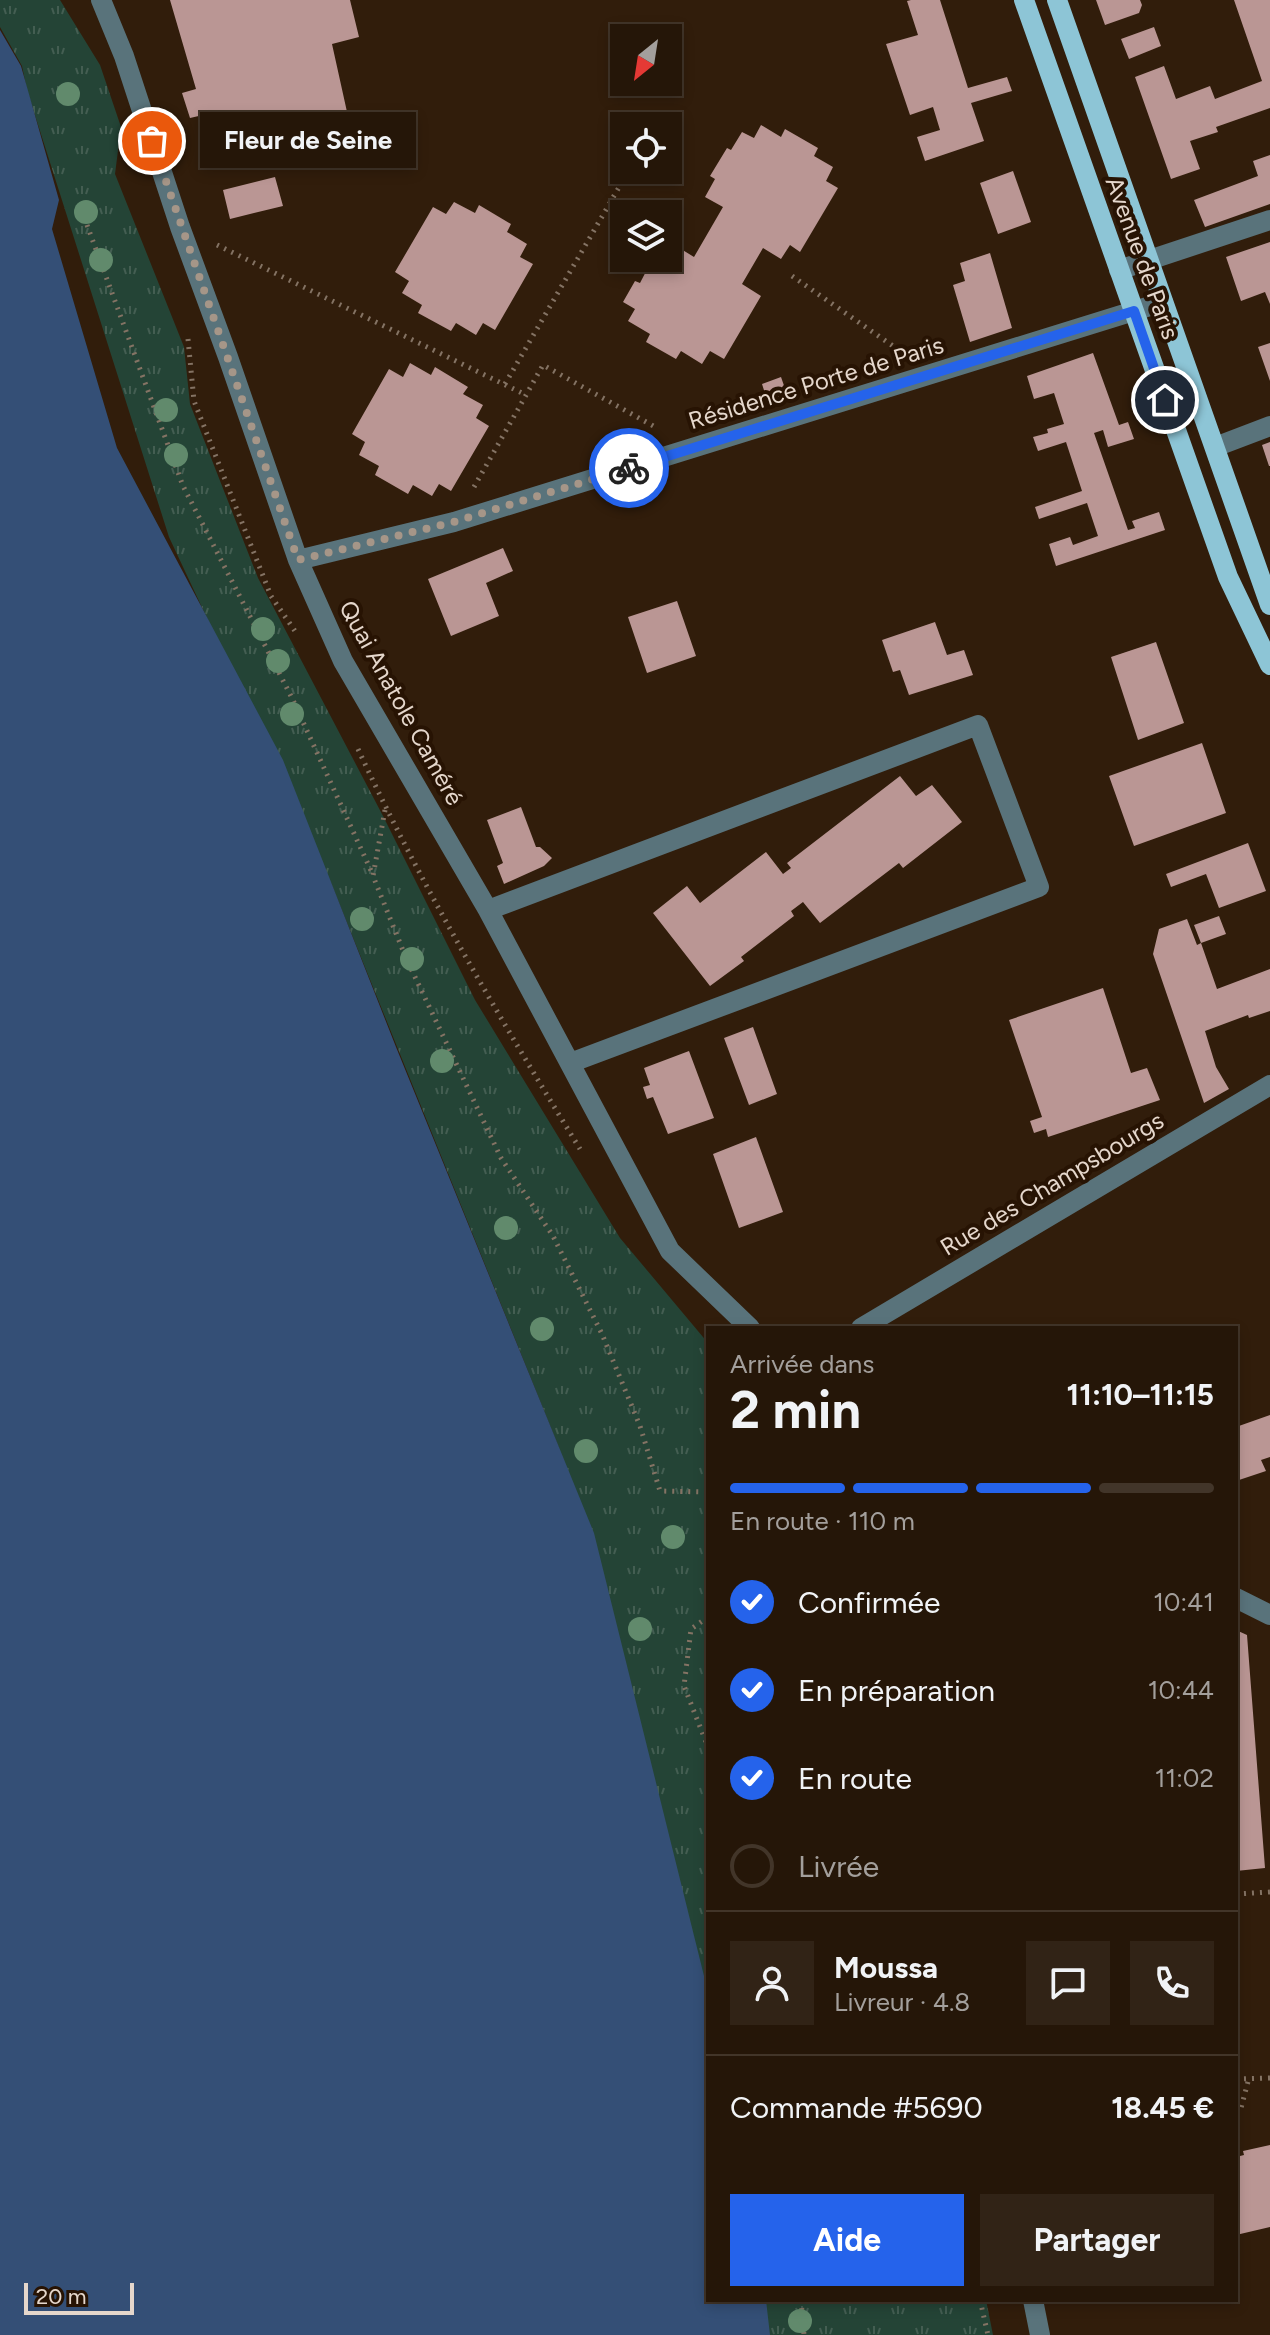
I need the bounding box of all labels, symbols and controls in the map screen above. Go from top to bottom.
north arrow [610,24,682,96]
map controls [610,24,682,272]
pin [118,107,186,175]
button: locate [610,112,682,184]
callout: Fleur de Seine [200,113,416,169]
icon: bag [130,119,174,163]
text: Fleur de Seine [224,124,392,156]
street label: Avenue de Paris [1100,173,1185,343]
button: layers [610,200,682,272]
street label: Résidence Porte de Paris [685,330,947,435]
pin [1131,366,1199,434]
icon: home [1143,378,1187,422]
courier [589,428,669,508]
icon: bike [607,446,651,490]
street label: Quai Anatole Caméré [333,595,470,810]
street label: Rue des Champsbourgs [935,1105,1169,1262]
text: Arrivée dans [730,1348,874,1380]
text: 11:10–11:15 [1067,1376,1214,1413]
text: 2 min [730,1379,861,1441]
text: En route · 110 m [730,1505,915,1537]
icon: check [730,1580,774,1624]
text: Confirmée [798,1584,940,1621]
text: 10:41 [1153,1586,1214,1618]
icon: check [730,1668,774,1712]
text: En préparation [798,1672,995,1709]
text: 10:44 [1148,1674,1214,1706]
icon: check [730,1756,774,1800]
text: En route [798,1760,912,1797]
text: 11:02 [1155,1762,1214,1794]
text: Livrée [798,1848,879,1885]
button: person [730,1941,814,2025]
button: chat [1026,1941,1110,2025]
button: phone [1130,1941,1214,2025]
text: Moussa [834,1949,938,1986]
text: Livreur · 4.8 [834,1986,970,2018]
text: Commande #5690 [730,2089,983,2126]
text: 18.45 € [1111,2089,1214,2126]
button: Aide [730,2194,964,2286]
button: Partager [980,2194,1214,2286]
scale bar [24,2279,134,2315]
text: 20 m [36,2283,87,2310]

